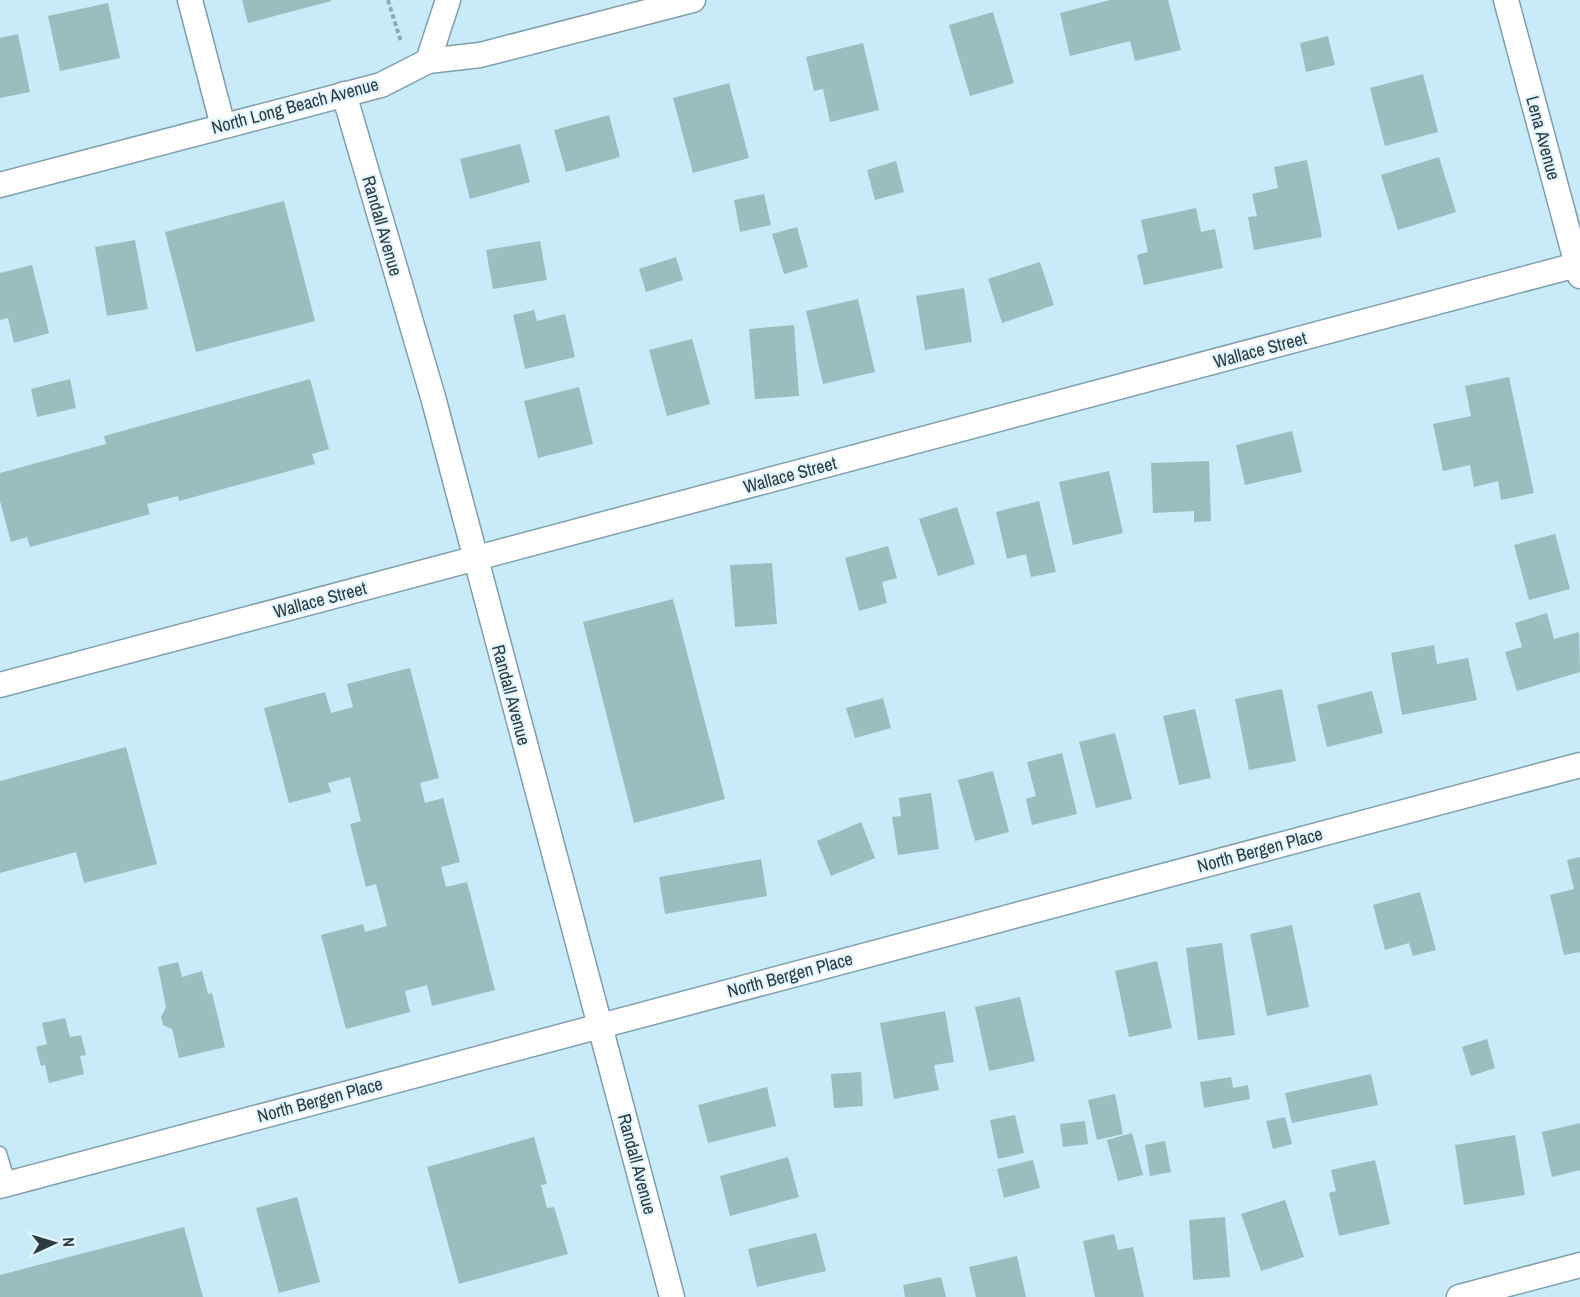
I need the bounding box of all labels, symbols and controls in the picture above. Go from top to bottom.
street label: North Long Beach Avenue [209,71,381,140]
street label: Lena Avenue [1520,93,1567,183]
street label: Randall Avenue [356,173,409,279]
street label: Wallace Street [1211,325,1309,374]
street label: Wallace Street [741,450,839,499]
street label: Wallace Street [271,575,369,624]
street label: Randall Avenue [486,642,537,748]
street label: North Bergen Place [1194,821,1325,878]
street label: North Bergen Place [724,946,855,1003]
street label: North Bergen Place [254,1071,385,1128]
street label: Randall Avenue [612,1111,663,1217]
north arrow [24,1213,84,1273]
text: N [58,1236,80,1247]

